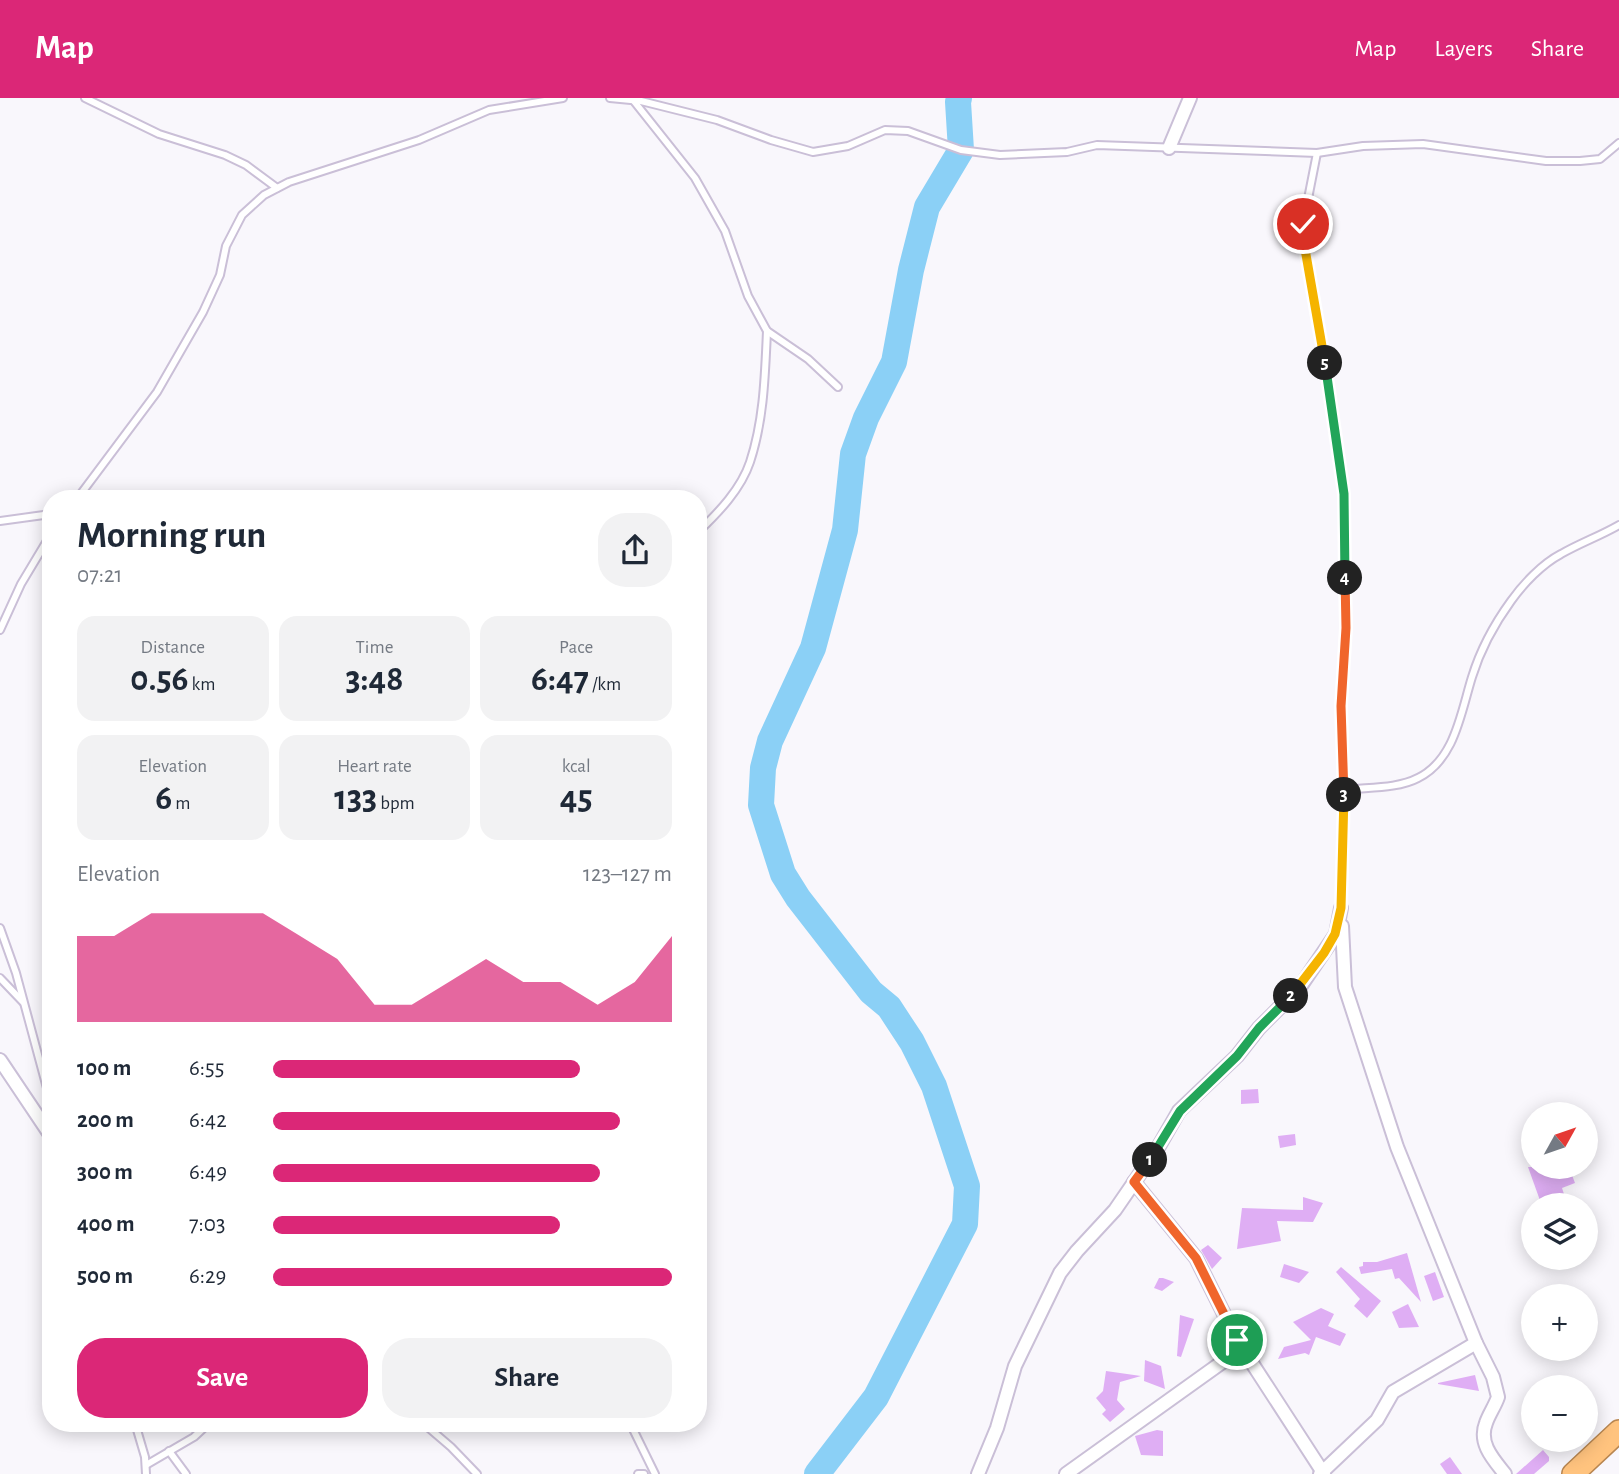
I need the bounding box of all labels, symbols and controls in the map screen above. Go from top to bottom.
text: Map [35,32,94,65]
text: Map [1354,37,1396,61]
text: Layers [1434,37,1493,61]
text: Share [1531,37,1584,61]
pin [1273,194,1333,254]
icon: check [1284,205,1322,243]
pin: 5 [1308,345,1342,380]
text: 5 [1320,353,1329,372]
button: share [598,513,672,587]
text: Morning run [77,517,266,555]
pin: 4 [1328,560,1362,596]
text: 07:21 [77,564,122,587]
text: 4 [1340,568,1349,587]
text: Distance [141,638,205,657]
text: Time [356,638,393,657]
text: Pace [559,638,593,657]
text: 0.56 [130,662,188,697]
text: 3:48 [346,662,403,697]
text: 6:47 [531,662,589,697]
text: km [188,675,215,694]
text: /km [589,675,621,694]
text: Elevation [138,757,207,776]
text: Heart rate [337,757,412,776]
text: kcal [562,757,591,776]
pin: 3 [1326,778,1362,812]
text: 6 [155,781,172,816]
text: 133 [334,781,377,816]
text: 45 [560,781,593,816]
text: 3 [1339,785,1348,804]
text: m [172,794,190,813]
text: bpm [377,794,415,813]
text: Elevation [77,863,160,886]
text: 123–127 m [583,863,672,886]
pin: 2 [1274,978,1308,1014]
text: 2 [1286,986,1295,1005]
text: 100 m [77,1057,131,1080]
text: 6:55 [189,1057,224,1080]
north arrow [1521,1102,1598,1180]
map controls [1521,1102,1598,1452]
text: 200 m [77,1109,134,1132]
text: 6:42 [189,1109,227,1132]
pin: 1 [1132,1142,1168,1178]
text: 1 [1146,1150,1153,1169]
text: 300 m [77,1161,133,1184]
text: 6:49 [189,1161,227,1184]
button: layers [1521,1193,1598,1270]
text: 400 m [77,1213,135,1236]
text: 7:03 [189,1213,225,1236]
text: 500 m [77,1265,133,1288]
text: 6:29 [189,1265,226,1288]
button: + [1521,1284,1598,1361]
pin [1207,1310,1267,1370]
icon: arrive [1218,1321,1256,1359]
button: Save [77,1338,368,1418]
button: Share [382,1338,672,1418]
button: − [1521,1375,1598,1452]

